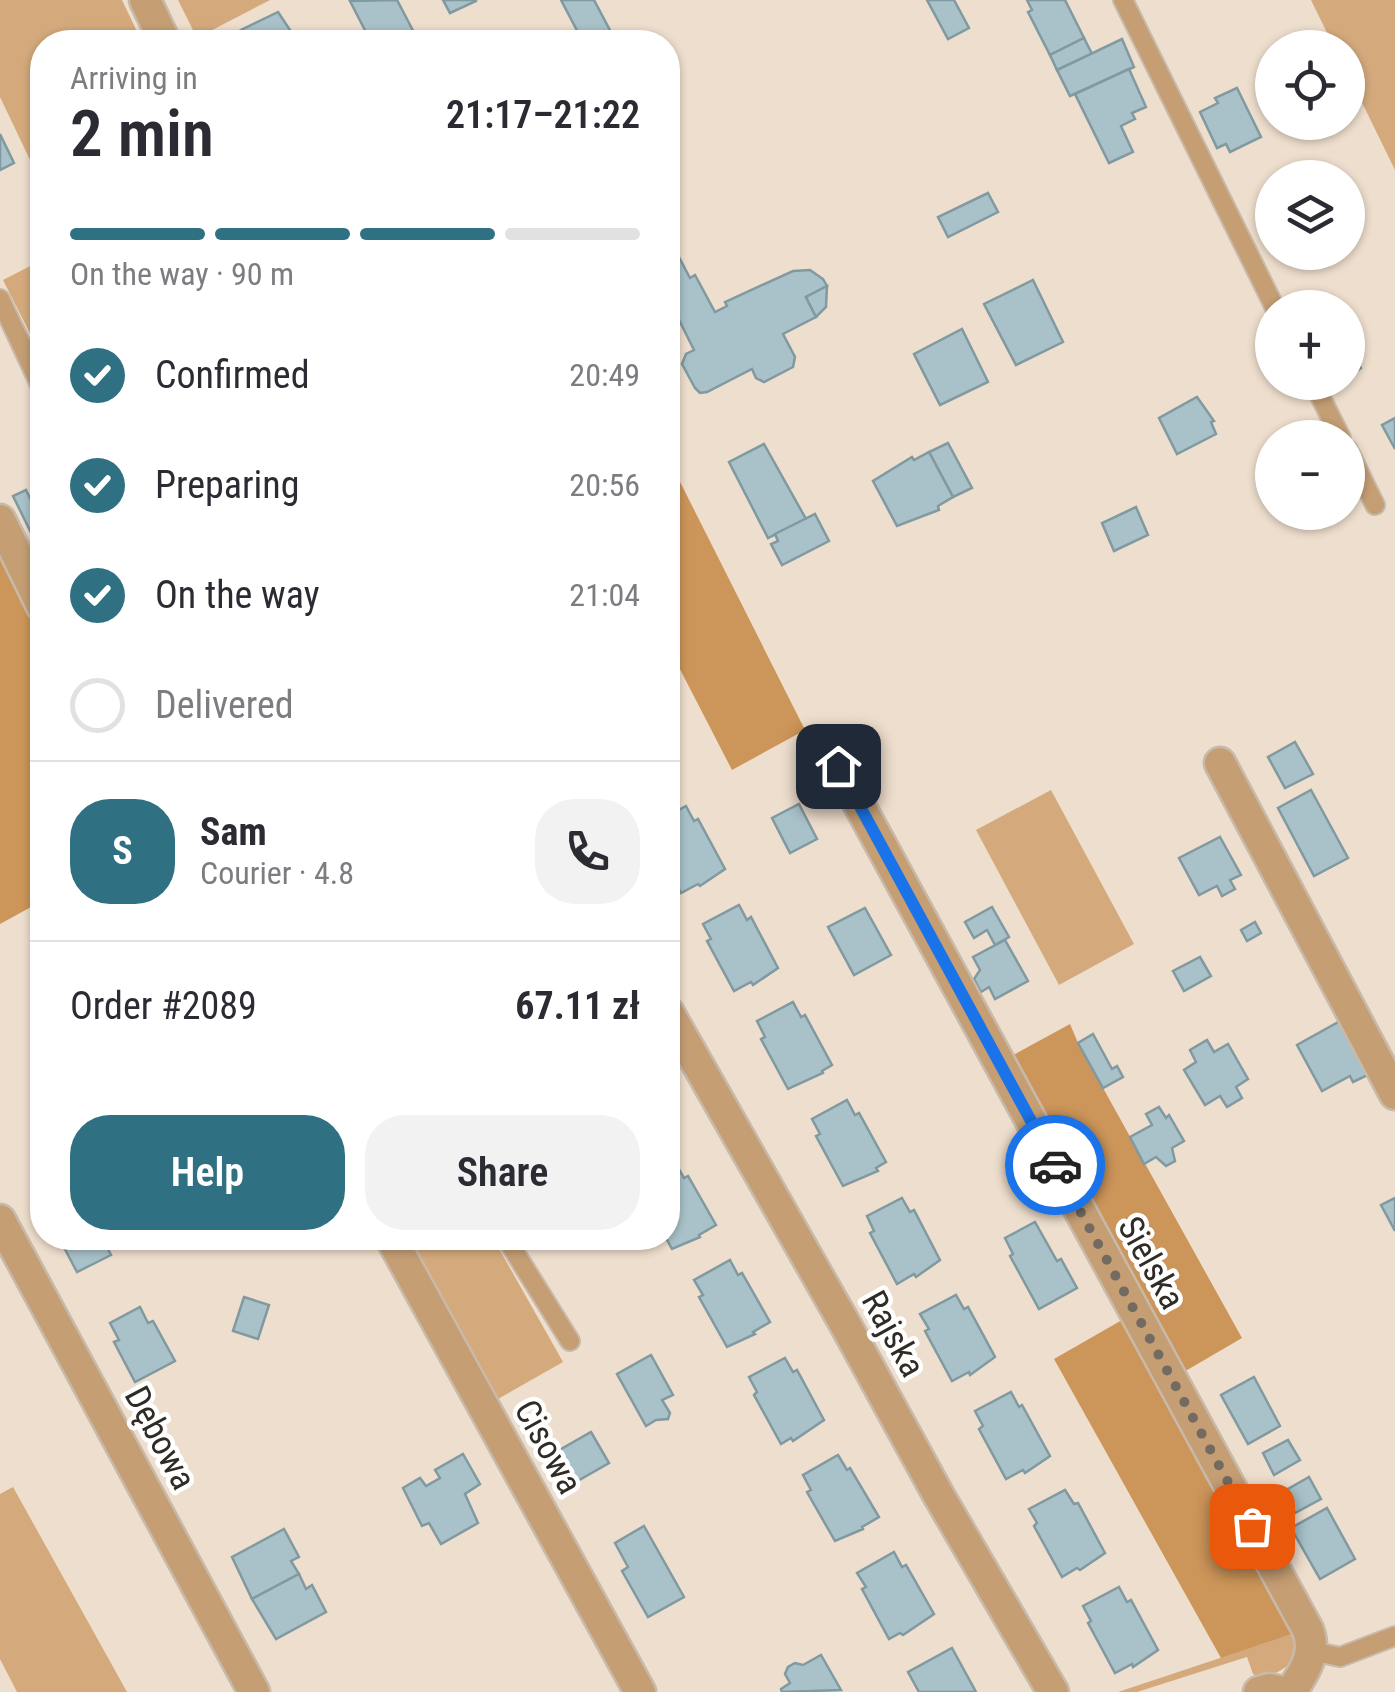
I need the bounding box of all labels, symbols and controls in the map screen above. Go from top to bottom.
map controls [1255,30,1365,530]
button: locate [1255,30,1365,140]
text: Arriving in [70,59,198,97]
text: 21:17–21:22 [446,93,640,137]
text: 2 min [70,96,214,172]
button: layers [1255,160,1365,270]
text: On the way · 90 m [70,255,294,293]
button: + [1255,290,1365,400]
icon: check [70,348,125,403]
text: Confirmed [155,353,310,397]
text: 20:49 [569,356,640,394]
button: − [1255,420,1365,530]
icon: check [70,458,125,513]
text: Preparing [155,463,300,507]
text: 20:56 [569,466,640,504]
icon: check [70,568,125,623]
text: On the way [155,573,320,617]
text: 21:04 [569,576,640,614]
text: Delivered [155,683,294,727]
pin [796,724,881,809]
icon: home [811,739,866,794]
button: phone [535,799,640,904]
text: Sam [200,810,267,854]
text: S [112,829,133,873]
text: Courier · 4.8 [200,854,354,892]
text: Order #2089 [70,984,257,1028]
text: 67.11 zł [515,984,640,1028]
button: Help [70,1115,345,1230]
button: Share [365,1115,640,1230]
courier [1005,1115,1105,1215]
icon: car [1028,1138,1083,1193]
street label: Sielska [1109,1210,1193,1316]
street label: Rajska [853,1284,933,1384]
street label: Dębowa [116,1379,204,1497]
street label: Cisowa [506,1393,590,1501]
pin [1210,1484,1295,1569]
icon: bag [1225,1499,1280,1554]

